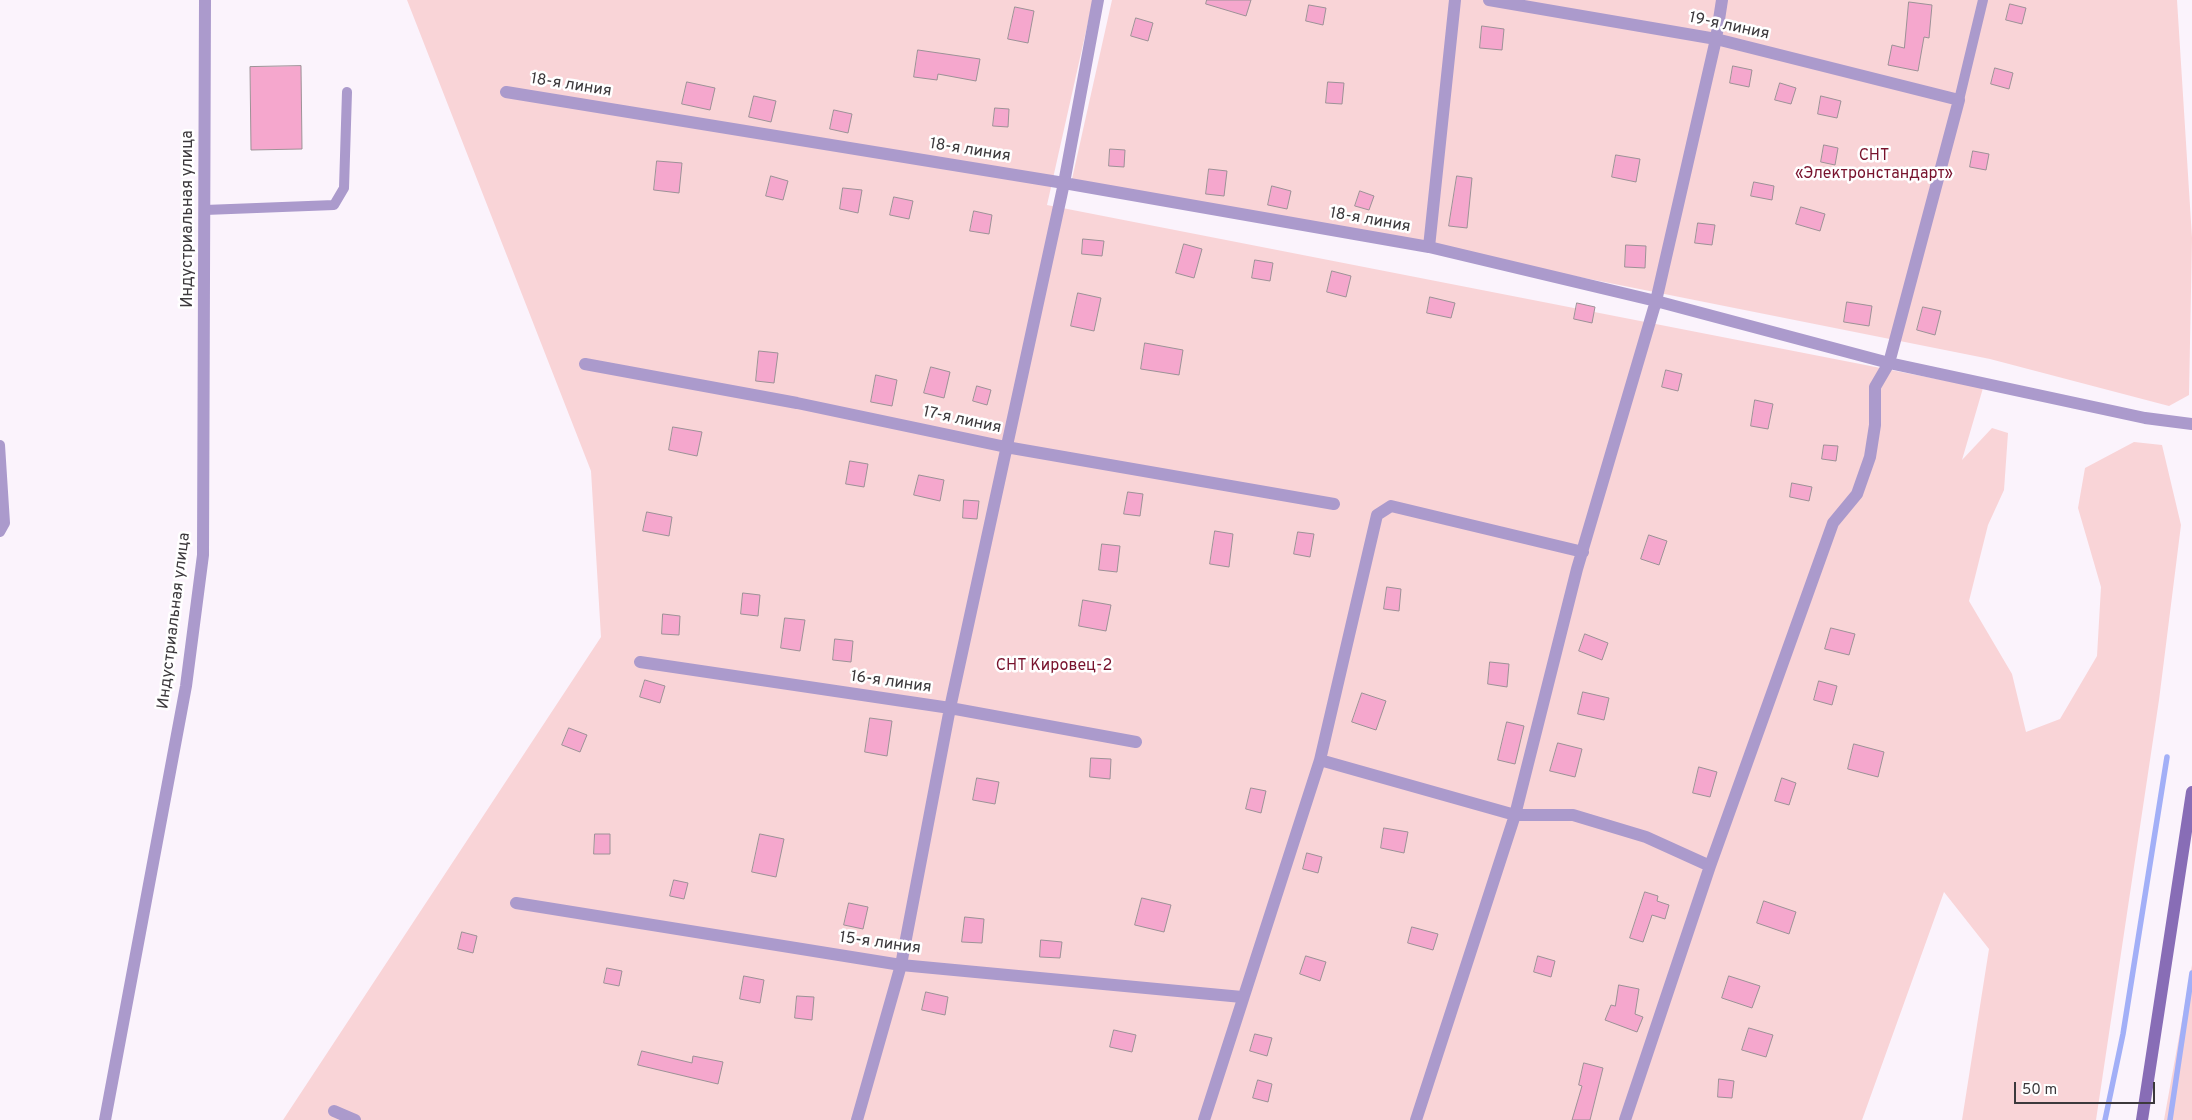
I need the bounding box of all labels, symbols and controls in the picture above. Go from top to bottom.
street label: 19-я линия [1687,9,1771,45]
street label: 18-я линия [529,70,613,102]
street label: Индустриальная улица [179,130,199,308]
street label: 18-я линия [928,135,1012,167]
park label: СНТ «Электронстандарт» [1795,147,1953,185]
street label: 18-я линия [1328,204,1412,238]
street label: 17-я линия [921,403,1003,439]
street label: Индустриальная улица [155,532,195,710]
park label: СНТ Кировец-2 [996,657,1112,677]
street label: 16-я линия [849,668,933,698]
street label: 15-я линия [838,929,922,959]
scale bar [2017,1072,2158,1104]
text: 50 m [2022,1081,2057,1100]

